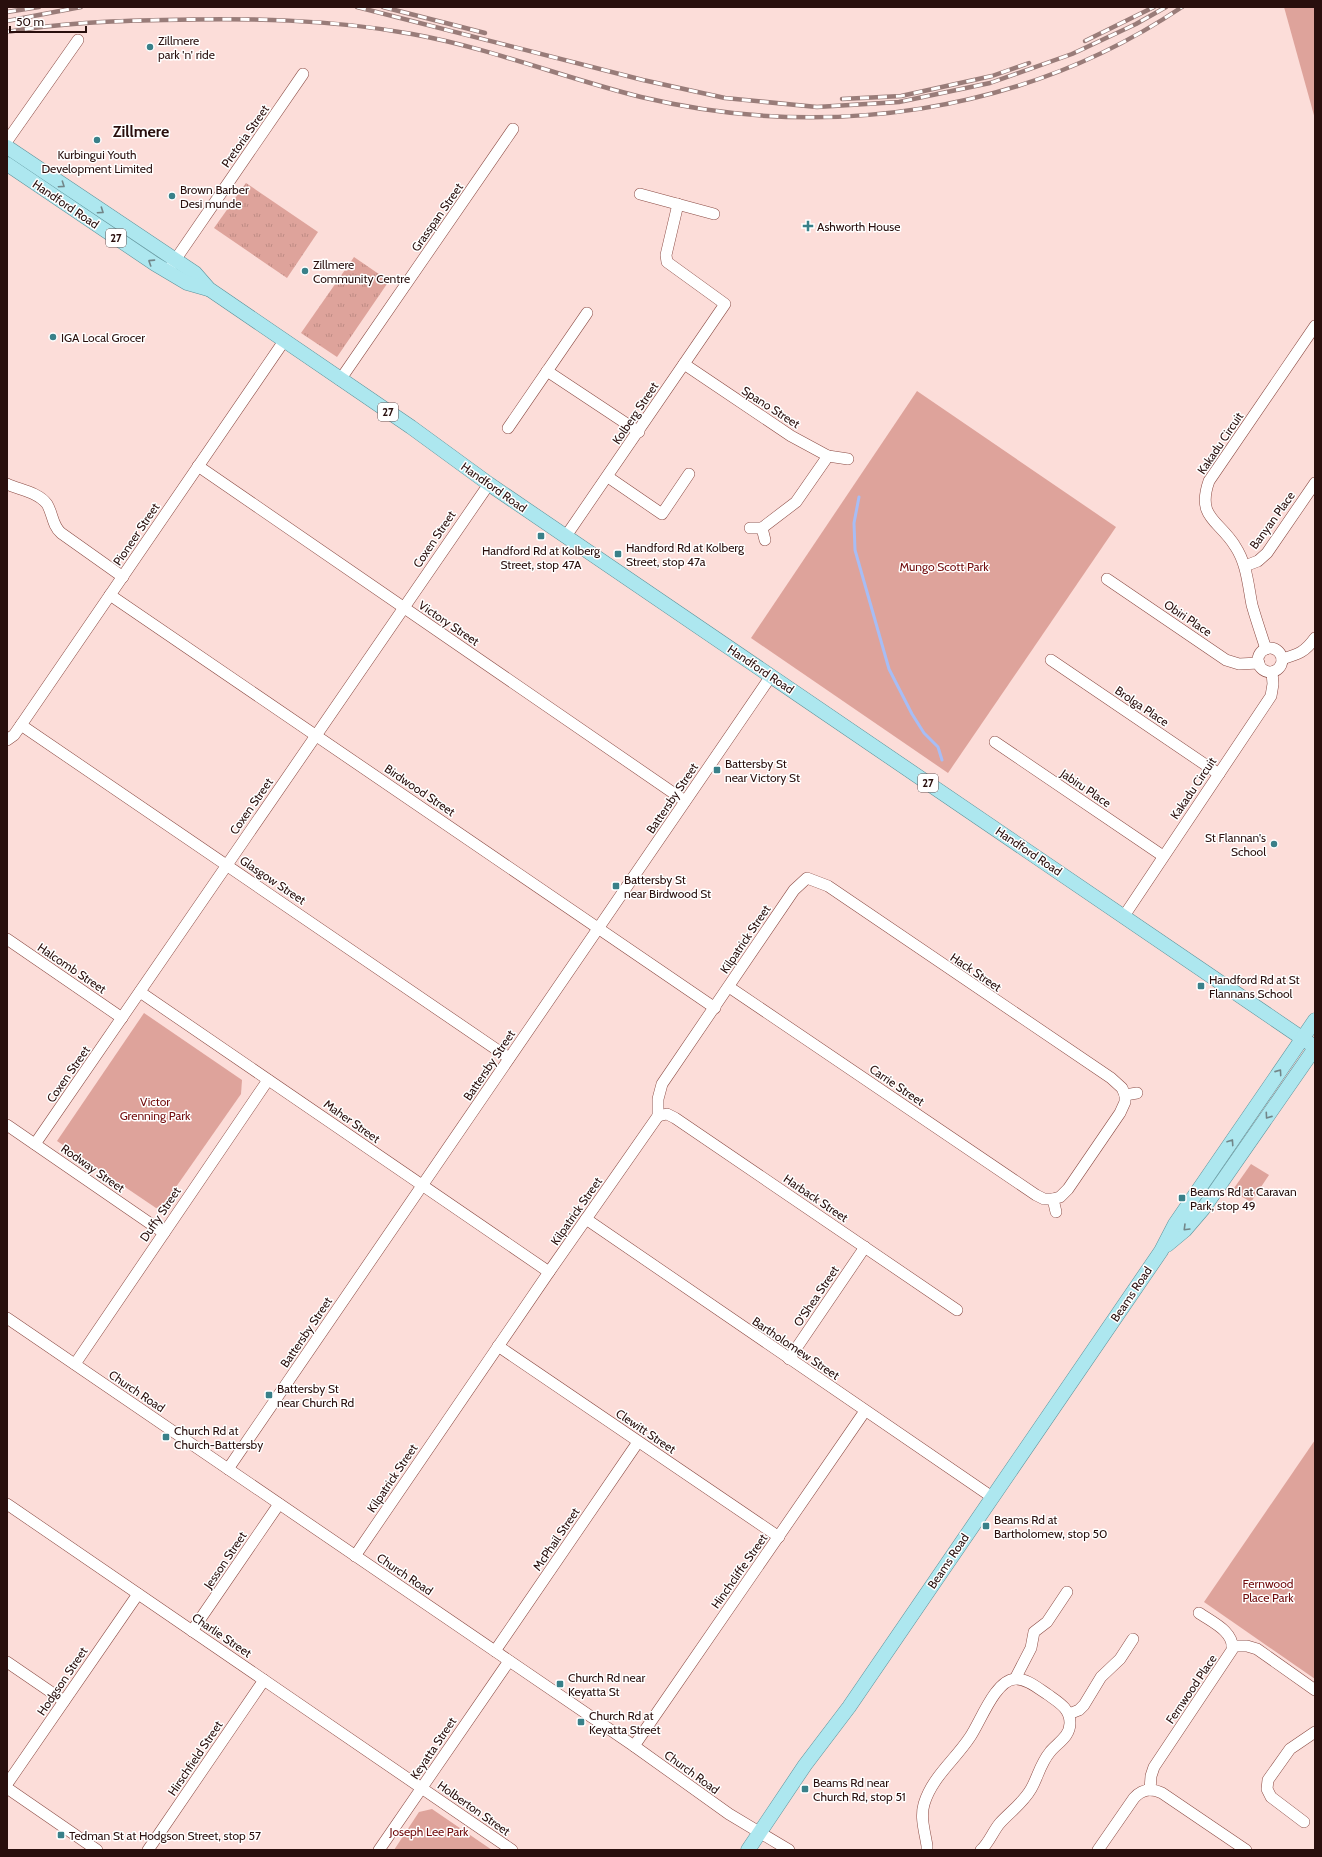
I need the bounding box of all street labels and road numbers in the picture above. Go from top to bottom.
street label: Pretoria Street [218,102,272,170]
street label: Handford Road [30,176,102,232]
street label: Grasspan Street [408,180,466,254]
road number: 27 [106,229,126,247]
street label: Kolberg Street [609,379,661,447]
street label: Spano Street [739,383,803,431]
road number: 27 [378,403,398,421]
street label: Kakadu Circuit [1194,409,1246,477]
street label: Handford Road [458,459,530,515]
street label: Banyan Place [1246,488,1298,552]
street label: Pioneer Street [110,500,162,568]
street label: Coxen Street [409,508,459,570]
street label: Victory Street [416,597,482,649]
street label: Obiri Place [1161,597,1215,639]
street label: Handford Road [725,641,797,697]
street label: Brolga Place [1112,683,1172,729]
street label: Kakadu Circuit [1167,754,1219,822]
street label: Battersby Street [643,760,701,836]
street label: Birdwood Street [382,761,458,819]
street label: Jabiru Place [1057,765,1114,810]
road number: 27 [918,774,938,792]
street label: Coxen Street [226,775,276,837]
street label: Handford Road [993,823,1065,879]
street label: Glasgow Street [237,852,309,908]
street label: Kilpatrick Street [717,902,773,976]
street label: Halcomb Street [35,940,109,996]
street label: Hack Street [948,949,1004,995]
street label: Battersby Street [460,1027,518,1103]
street label: Coxen Street [43,1043,93,1105]
street label: Carrie Street [867,1061,927,1109]
street label: Maher Street [321,1096,383,1146]
street label: Rodway Street [58,1141,128,1195]
street label: Harback Street [781,1171,851,1225]
street label: Kilpatrick Street [547,1174,605,1248]
street label: Duffy Street [136,1184,184,1244]
street label: O'Shea Street [790,1263,842,1329]
street label: Beams Road [1107,1264,1155,1324]
street label: Battersby Street [277,1294,335,1370]
street label: Bartholomew Street [749,1313,843,1383]
street label: Church Road [106,1367,168,1415]
street label: Clewitt Street [613,1405,679,1457]
street label: Kilpatrick Street [364,1441,420,1515]
street label: McPhail Street [529,1505,583,1573]
street label: Jesson Street [200,1529,250,1592]
street label: Hinchcliffe Street [708,1531,770,1611]
street label: Beams Road [924,1531,972,1591]
street label: Church Road [374,1550,436,1598]
street label: Charlie Street [189,1610,255,1660]
street label: Hodgson Street [34,1644,90,1718]
street label: Fernwood Place [1162,1651,1220,1727]
street label: Keyatta Street [407,1714,459,1782]
street label: Hirschfield Street [164,1718,226,1798]
street label: Church Road [661,1747,723,1797]
street label: Holberton Street [435,1777,513,1839]

